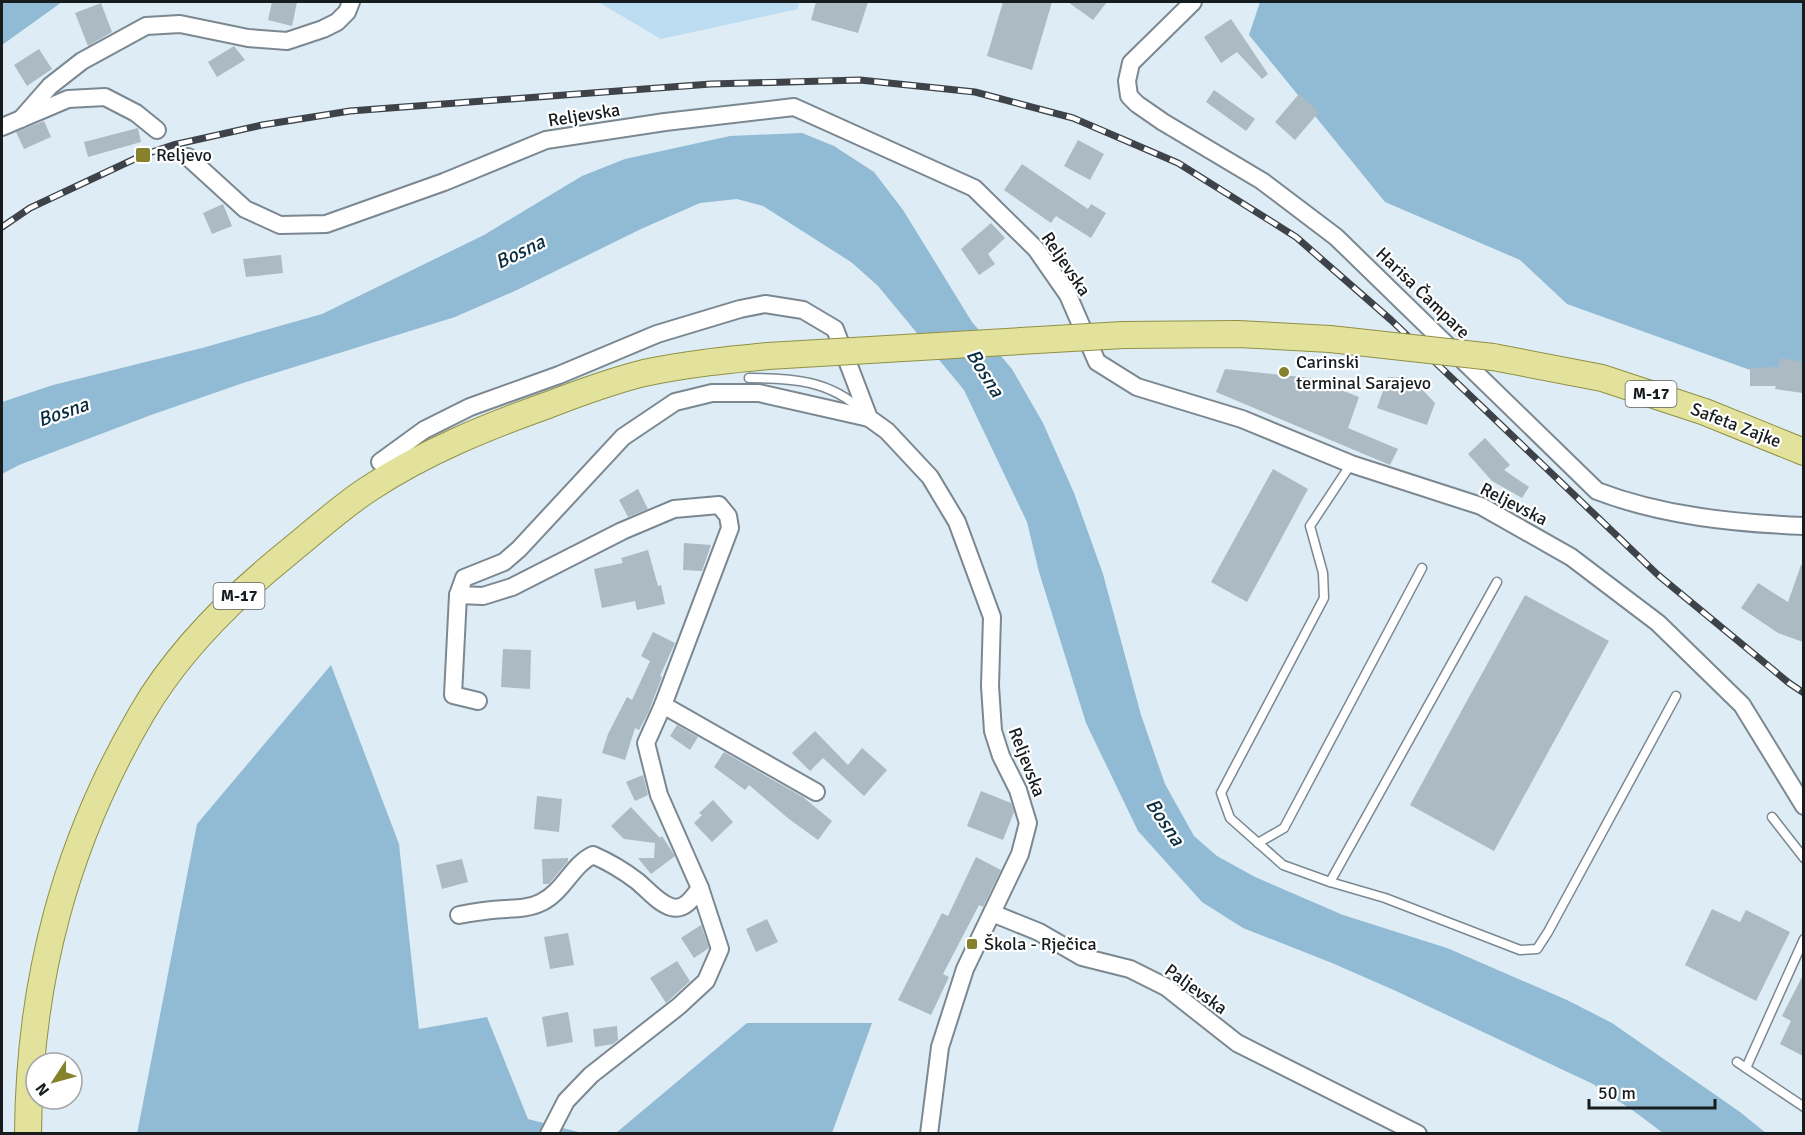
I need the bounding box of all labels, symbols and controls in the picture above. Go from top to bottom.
street label: Reljevska [546,98,622,132]
place label: Reljevo [156,144,212,166]
marker: Reljevo [134,146,152,164]
street label: Reljevska [1037,228,1095,300]
water label: Bosna [491,229,550,275]
street label: Harisa Čampare [1371,243,1475,343]
water label: Bosna [961,344,1010,403]
place label: Carinski terminal Sarajevo [1296,351,1431,394]
marker: Carinski terminal Sarajevo [1277,365,1291,379]
road number: M-17 [1626,381,1676,407]
water label: Bosna [34,391,93,432]
street label: Safeta Zajke [1688,398,1784,452]
street label: Reljevska [1477,478,1551,530]
road number: M-17 [214,583,264,609]
street label: Reljevska [1004,724,1050,800]
water label: Bosna [1140,793,1190,851]
place label: Škola - Rječica [984,933,1097,955]
marker: Škola - Rječica [965,937,979,951]
street label: Paljevska [1160,959,1232,1019]
north arrow [24,1051,84,1111]
scale bar [1589,1072,1715,1110]
text: N [31,1079,54,1100]
text: 50 m [1598,1082,1636,1104]

